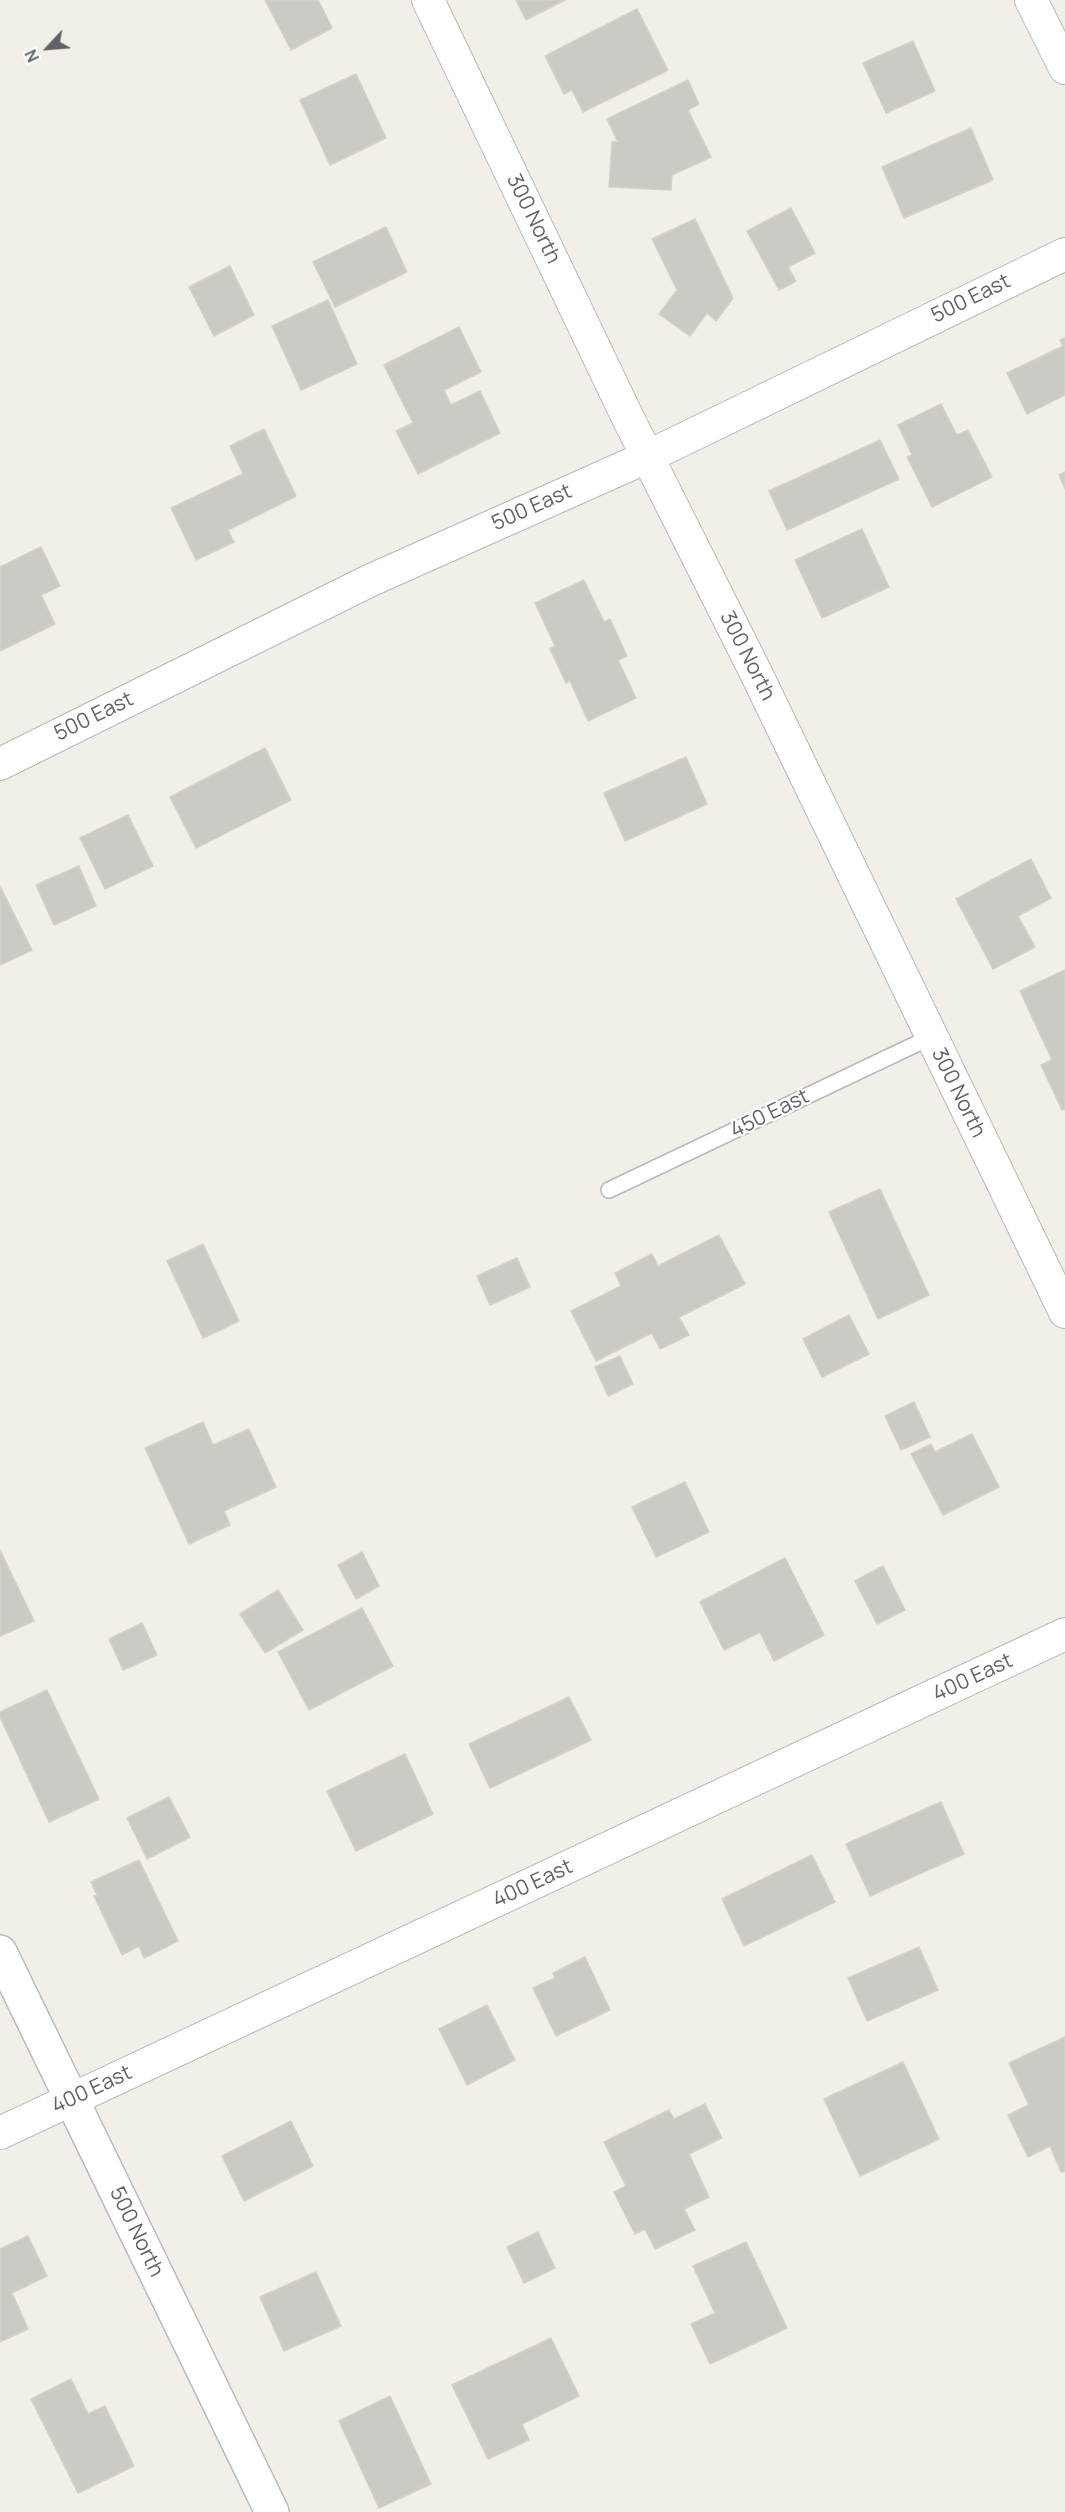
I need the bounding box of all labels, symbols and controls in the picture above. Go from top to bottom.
north arrow [18,18,78,78]
text: N [19,46,44,66]
street label: 300 North [500,170,566,268]
street label: 500 East [927,269,1015,329]
street label: 500 East [488,479,576,537]
street label: 300 North [714,607,780,705]
street label: 500 East [50,687,138,747]
street label: 300 North [925,1044,991,1142]
street label: 450 East [726,1084,814,1144]
street label: 400 East [929,1649,1017,1707]
street label: 400 East [489,1855,577,1913]
street label: 400 East [48,2061,136,2119]
street label: 500 North [103,2183,169,2281]

